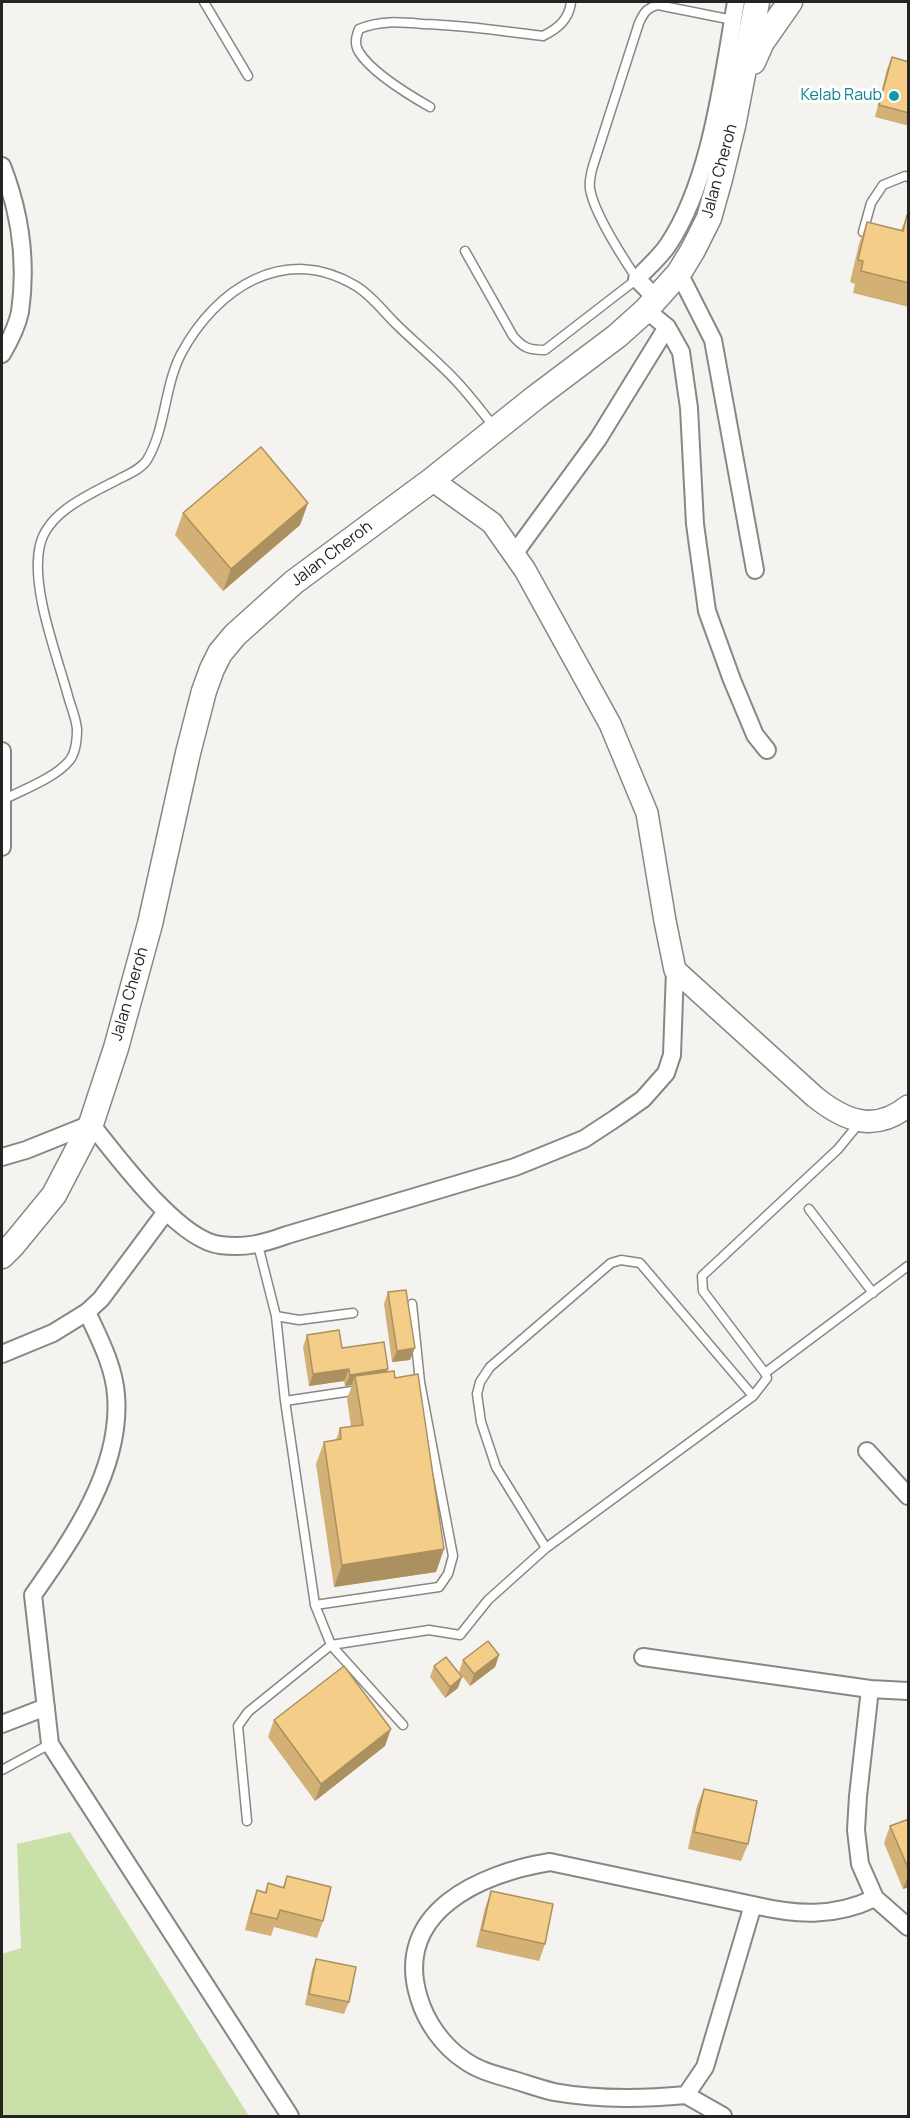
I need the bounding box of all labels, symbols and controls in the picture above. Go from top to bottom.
place label: Kelab Raub [801,86,882,106]
marker: Kelab Raub [887,89,901,103]
street label: Jalan Cheroh [698,122,742,220]
street label: Jalan Cheroh [288,517,376,591]
street label: Jalan Cheroh [107,945,153,1043]

